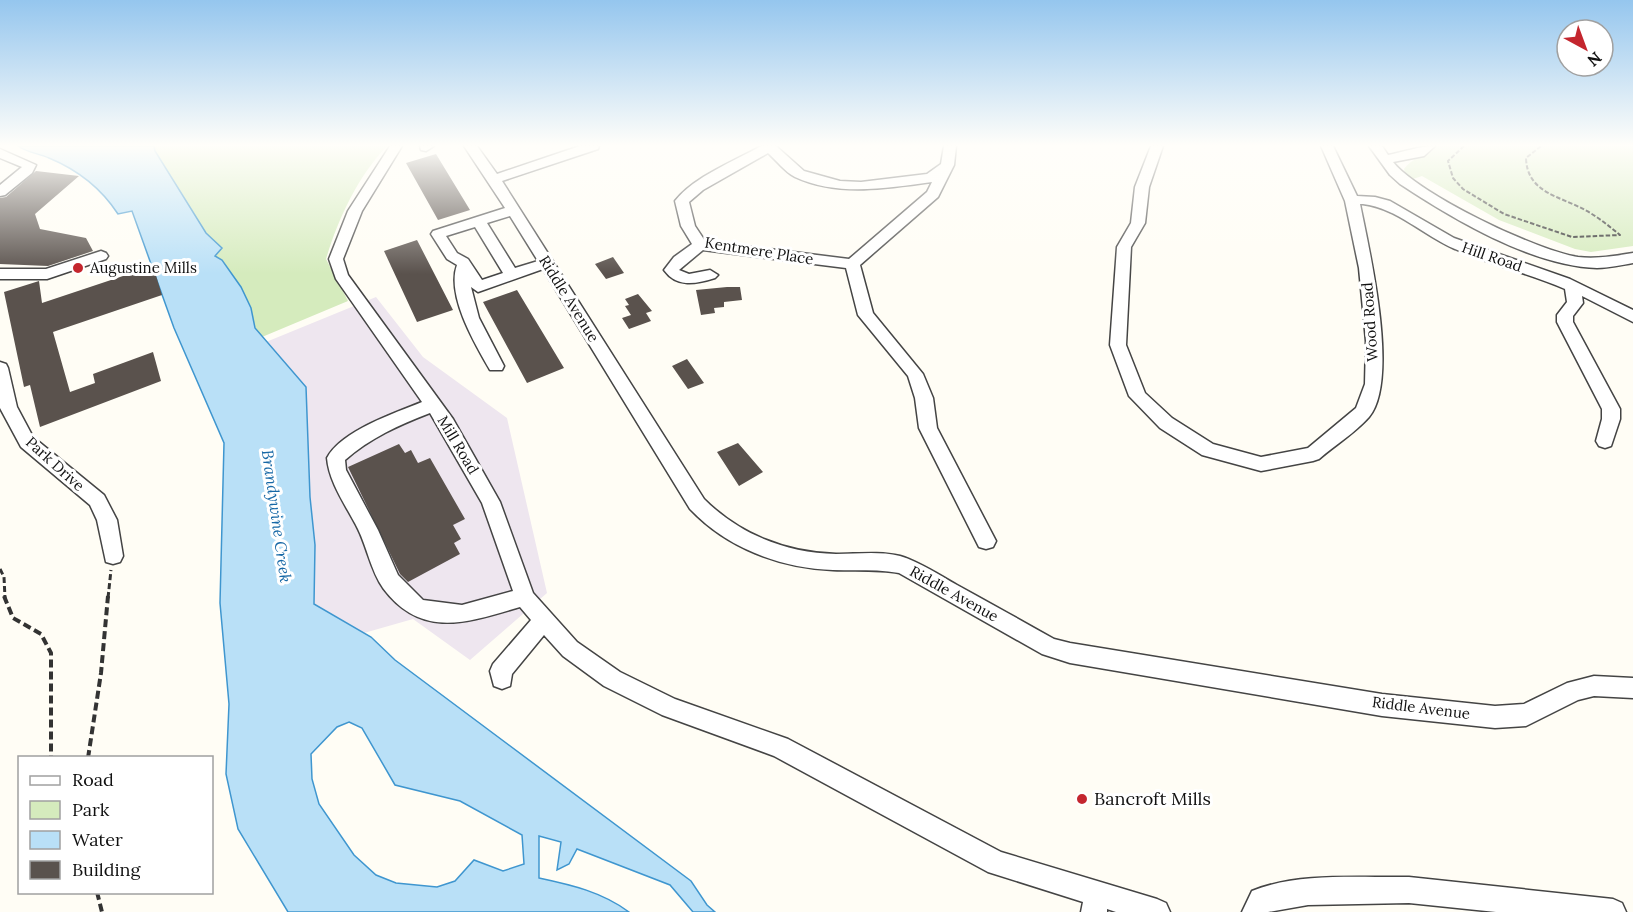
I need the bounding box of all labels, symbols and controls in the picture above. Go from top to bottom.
north arrow [1555,18,1615,78]
text: N [1584,48,1606,71]
street label: Kentmere Place [703,233,815,268]
street label: Hill Road [1459,237,1525,276]
street label: Riddle Avenue [535,252,604,346]
place label: Augustine Mills [89,258,197,277]
marker: Augustine Mills [71,261,85,275]
street label: Wood Road [1357,282,1382,362]
street label: Mill Road [434,412,483,477]
street label: Park Drive [22,432,89,495]
water label: Brandywine Creek [258,448,296,584]
street label: Riddle Avenue [906,561,1002,626]
street label: Riddle Avenue [1371,692,1471,723]
legend [18,756,213,894]
text: Road [72,768,114,791]
place label: Bancroft Mills [1094,787,1211,810]
marker: Bancroft Mills [1075,792,1089,806]
text: Park [72,798,110,821]
text: Water [72,828,123,851]
text: Building [72,858,142,881]

